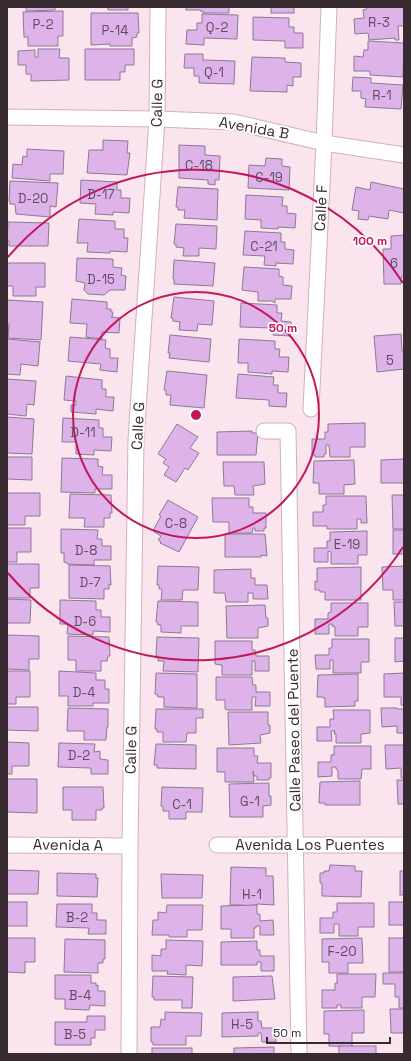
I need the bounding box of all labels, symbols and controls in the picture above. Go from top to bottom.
house number: R-3 [368,14,390,31]
house number: P-2 [32,16,54,33]
house number: Q-2 [206,19,228,36]
house number: P-14 [102,22,128,39]
house number: Q-1 [204,64,224,81]
street label: Calle G [147,79,166,127]
house number: R-1 [372,87,392,104]
street label: Avenida B [218,112,291,143]
house number: C-18 [185,157,213,174]
house number: C-19 [255,169,283,186]
street label: Calle F [310,184,331,232]
house number: D-17 [87,186,115,203]
house number: D-20 [18,190,48,207]
text: 100 m [353,233,387,249]
house number: C-21 [250,238,278,255]
house number: 6 [390,255,398,272]
house number: D-15 [87,271,115,288]
text: 50 m [269,320,297,336]
house number: 5 [386,352,394,369]
street label: Calle G [127,401,148,451]
centre of rings [189,408,203,422]
house number: D-11 [70,424,96,441]
house number: C-8 [165,515,187,532]
house number: E-19 [334,536,360,553]
house number: D-8 [75,542,97,559]
house number: D-7 [79,574,101,591]
house number: D-6 [74,613,96,630]
street label: Calle Paseo del Puente [283,648,304,812]
house number: D-4 [73,684,95,701]
street label: Calle G [121,726,140,774]
house number: D-2 [68,747,90,764]
house number: G-1 [240,793,260,810]
house number: C-1 [172,796,192,813]
street label: Avenida A [33,834,104,855]
street label: Avenida Los Puentes [235,835,385,854]
house number: H-1 [242,886,262,903]
house number: B-2 [66,909,88,926]
house number: F-20 [328,943,357,960]
house number: B-4 [69,987,91,1004]
house number: H-5 [231,1016,253,1033]
scale bar [267,1019,390,1045]
text: 50 m [273,1025,301,1041]
house number: B-5 [64,1026,86,1043]

